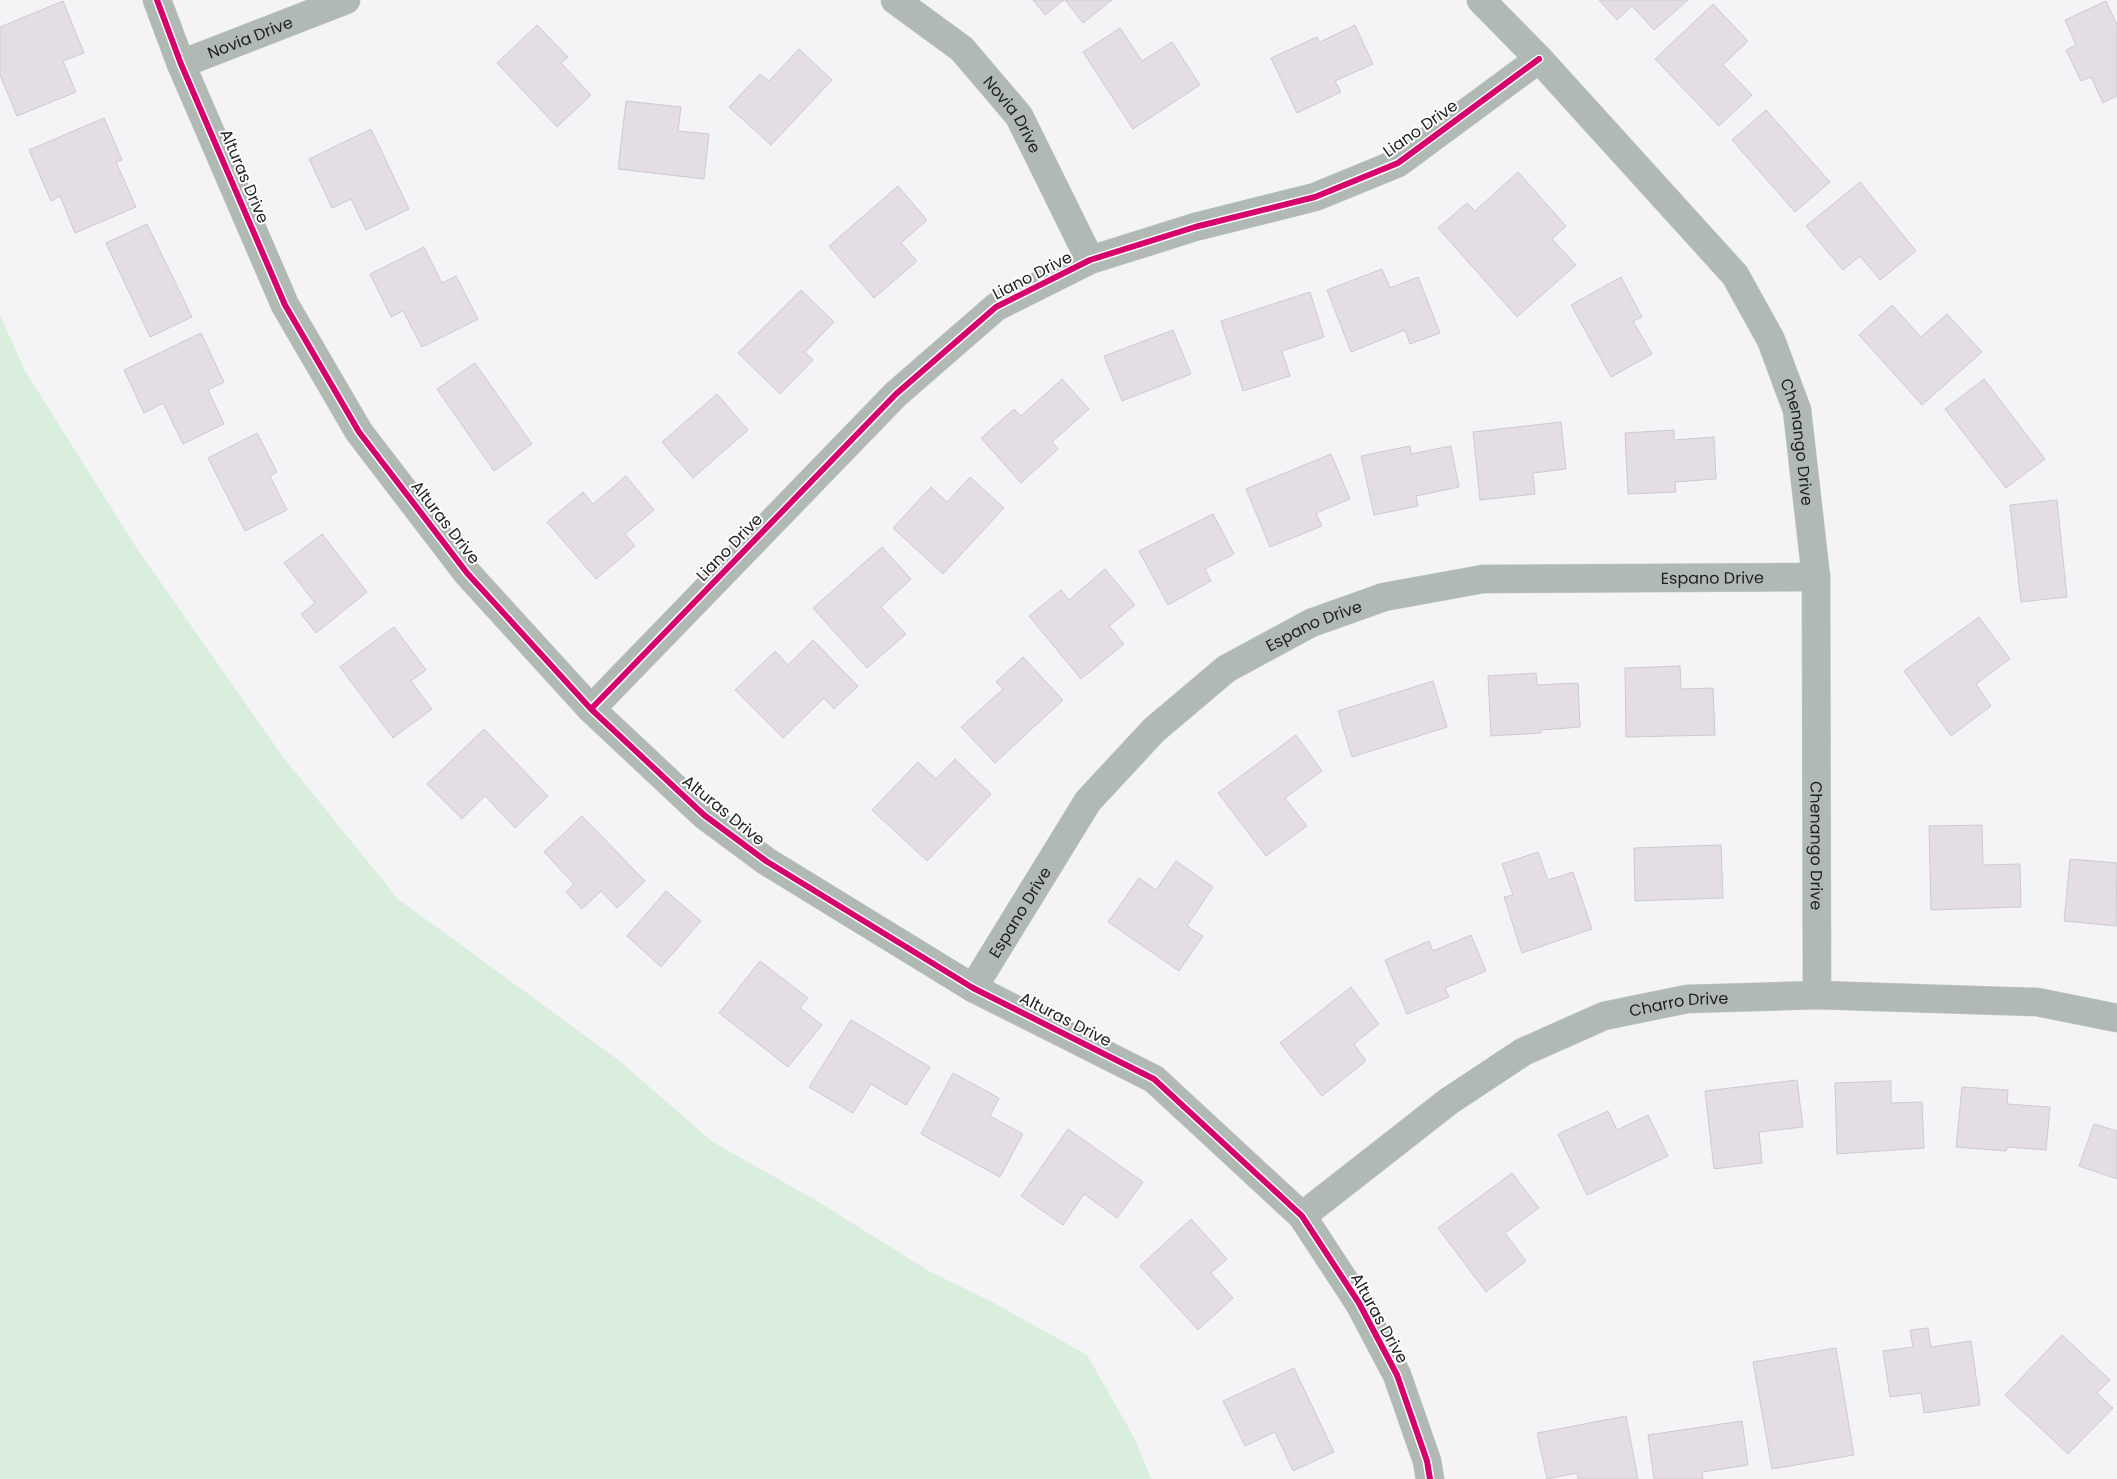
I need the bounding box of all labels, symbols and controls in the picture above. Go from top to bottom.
street label: Novia Drive [204,11,296,65]
street label: Novia Drive [978,71,1047,157]
street label: Liano Drive [1378,94,1462,163]
street label: Alturas Drive [214,126,275,227]
street label: Liano Drive [988,246,1076,305]
street label: Chenango Drive [1774,375,1819,507]
street label: Alturas Drive [406,476,486,569]
street label: Liano Drive [691,508,768,586]
street label: Espano Drive [1661,566,1764,590]
street label: Espano Drive [1262,595,1365,657]
street label: Alturas Drive [677,770,770,851]
street label: Chenango Drive [1804,781,1828,910]
street label: Espano Drive [983,862,1057,962]
street label: Alturas Drive [1016,986,1116,1052]
street label: Charro Drive [1627,987,1729,1023]
street label: Alturas Drive [1345,1269,1414,1368]

